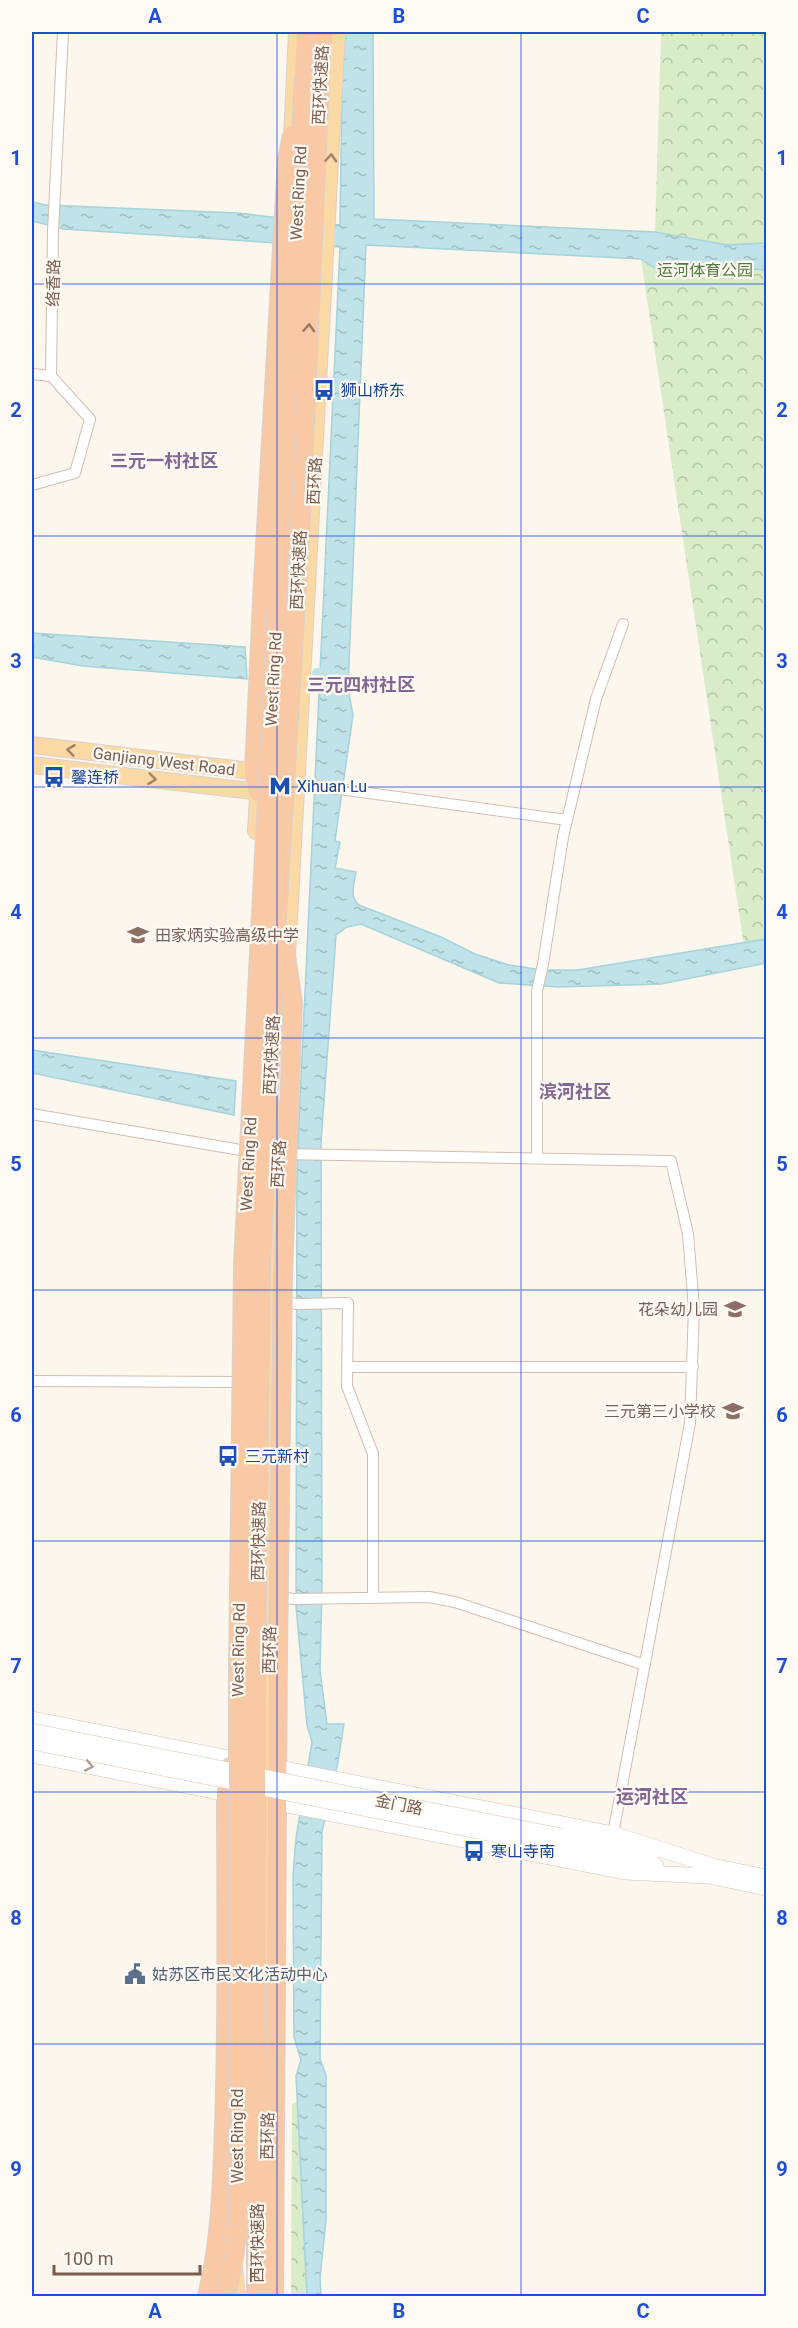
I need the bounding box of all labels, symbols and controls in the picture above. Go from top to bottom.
text: A [148,4,162,28]
text: B [393,4,405,28]
text: C [636,4,650,28]
street label: 西环快速路 [309,45,332,125]
street label: West Ring Rd [287,145,310,241]
text: 1 [10,146,22,170]
text: 1 [776,146,788,170]
one-way arrow [325,153,338,162]
street label: 络香路 [44,259,63,307]
park label: 运河体育公园 [657,261,753,280]
one-way arrow [303,324,316,333]
bus stop icon: 狮山桥东 [312,378,336,402]
place label: 狮山桥东 [341,381,405,400]
text: 2 [10,398,22,422]
text: 2 [776,398,788,422]
district label: 三元一村社区 [110,450,218,471]
street label: 西环路 [304,457,325,505]
street label: 西环快速路 [287,530,310,610]
street label: West Ring Rd [262,631,285,727]
text: 3 [10,649,22,673]
text: 3 [776,649,788,673]
district label: 三元四村社区 [307,674,415,695]
street label: Ganjiang West Road [92,743,236,780]
one-way arrow [66,744,75,757]
bus stop icon: 馨连桥 [42,765,66,789]
place label: 馨连桥 [71,768,119,787]
one-way arrow [148,773,157,785]
metro station icon: Xihuan Lu [268,774,292,798]
place label: Xihuan Lu [297,777,367,796]
text: 4 [10,900,22,924]
text: 4 [776,900,788,924]
school or university icon: 田家炳实验高级中学 [126,923,150,947]
place label: 田家炳实验高级中学 [155,926,299,945]
street label: 西环快速路 [260,1015,283,1095]
district label: 滨河社区 [539,1081,611,1102]
street label: West Ring Rd [237,1116,260,1212]
street label: 西环路 [268,1140,289,1188]
text: 5 [10,1152,22,1176]
text: 5 [776,1152,788,1176]
school or university icon: 花朵幼儿园 [723,1297,747,1321]
place label: 花朵幼儿园 [638,1300,718,1319]
school or university icon: 三元第三小学校 [721,1399,745,1423]
place label: 三元第三小学校 [604,1402,716,1421]
text: 6 [10,1403,22,1427]
text: 6 [776,1403,788,1427]
bus stop icon: 三元新村 [216,1444,240,1468]
place label: 三元新村 [245,1447,309,1466]
street label: 西环快速路 [248,1501,269,1581]
street label: West Ring Rd [228,1603,249,1697]
street label: 西环路 [260,1626,279,1674]
text: 7 [10,1654,22,1678]
text: 7 [776,1654,788,1678]
one-way arrow [84,1759,94,1772]
district label: 运河社区 [616,1786,688,1807]
street label: 金门路 [374,1791,424,1818]
bus stop icon: 寒山寺南 [462,1839,486,1863]
place label: 寒山寺南 [491,1842,555,1861]
text: 8 [10,1906,22,1930]
text: 8 [776,1906,788,1930]
public building icon: 姑苏区市民文化活动中心 [123,1962,147,1986]
place label: 姑苏区市民文化活动中心 [152,1965,328,1984]
street label: West Ring Rd [228,2089,247,2183]
street label: 西环路 [258,2112,277,2160]
text: 9 [10,2157,22,2181]
text: 9 [776,2157,788,2181]
street label: 西环快速路 [248,2203,267,2283]
scale bar [54,2238,200,2276]
text: 100 m [63,2248,114,2269]
text: A [148,2299,162,2323]
text: B [393,2299,405,2323]
text: C [636,2299,650,2323]

